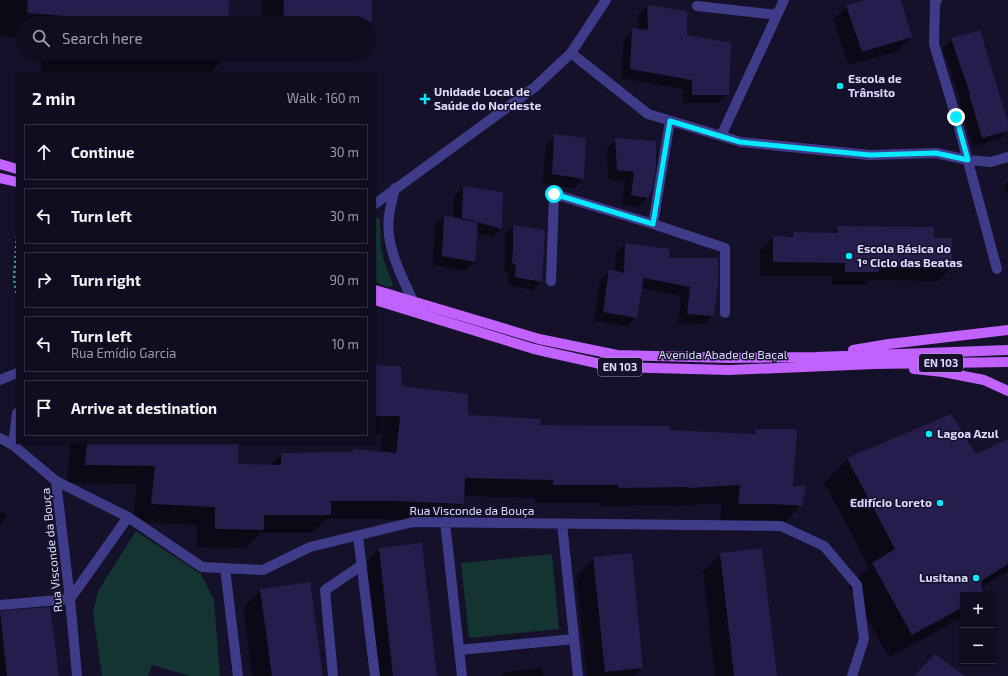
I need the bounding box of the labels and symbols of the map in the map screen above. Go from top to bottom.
place label: Escola de Trânsito [848,71,902,99]
marker: Escola de Trânsito [835,81,845,91]
place label: Unidade Local de Saúde do Nordeste [434,84,541,112]
marker: Unidade Local de Saúde do Nordeste [419,93,431,105]
route end [947,108,965,126]
route start [545,185,563,203]
place label: Escola Básica do 1º Ciclo das Beatas [857,241,963,269]
marker: Escola Básica do 1º Ciclo das Beatas [844,251,854,261]
street label: Avenida Abade de Baçal [659,347,788,362]
road number: EN 103 [919,354,963,372]
road number: EN 103 [598,358,642,376]
place label: Lagoa Azul [937,426,999,440]
marker: Lagoa Azul [924,429,934,439]
street label: Rua Visconde da Bouça [38,487,65,613]
place label: Edifício Loreto [850,495,932,509]
marker: Edifício Loreto [935,498,945,508]
street label: Rua Visconde da Bouça [410,503,534,518]
place label: Lusitana [919,570,968,584]
marker: Lusitana [971,573,981,583]

